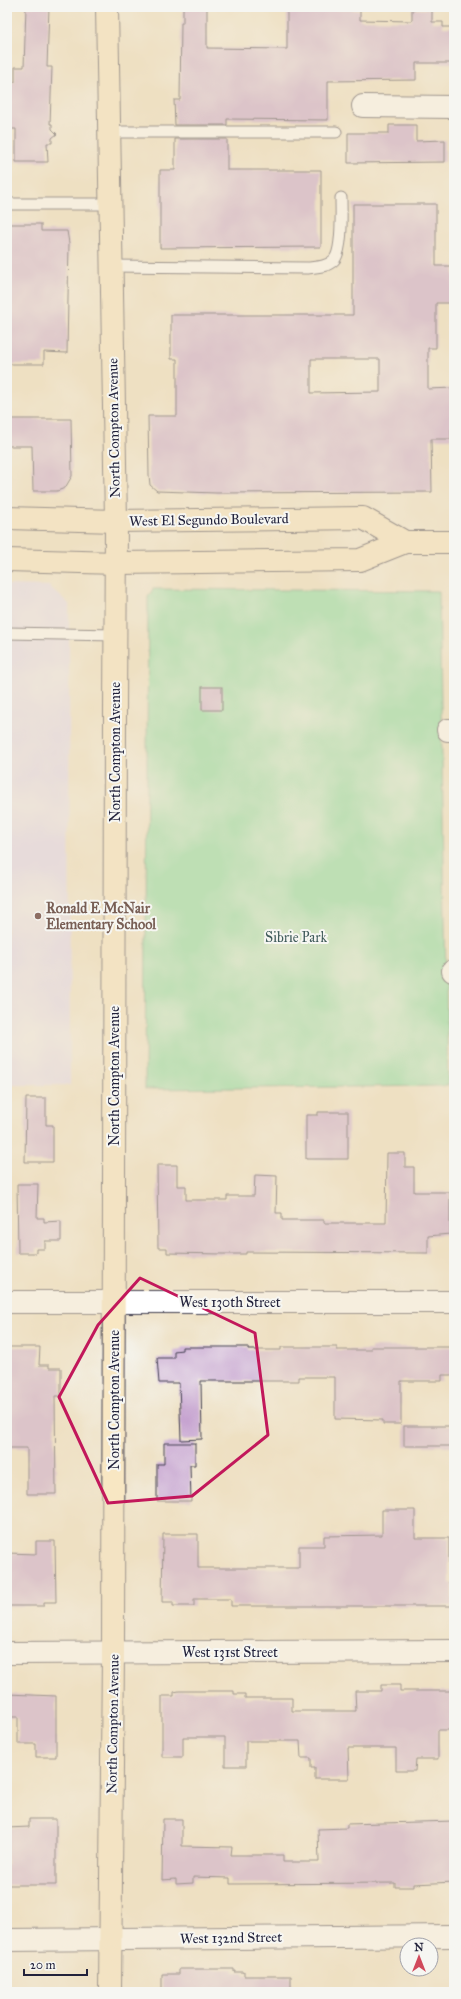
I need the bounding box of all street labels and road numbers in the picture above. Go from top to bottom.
street label: North Compton Avenue [104,358,124,498]
street label: West El Segundo Boulevard [129,510,289,530]
street label: North Compton Avenue [107,682,124,822]
street label: North Compton Avenue [106,1006,123,1146]
street label: West 130th Street [179,1294,281,1311]
street label: North Compton Avenue [106,1330,123,1470]
street label: West 131st Street [182,1644,278,1661]
street label: North Compton Avenue [103,1654,123,1794]
street label: West 132nd Street [180,1929,282,1947]

